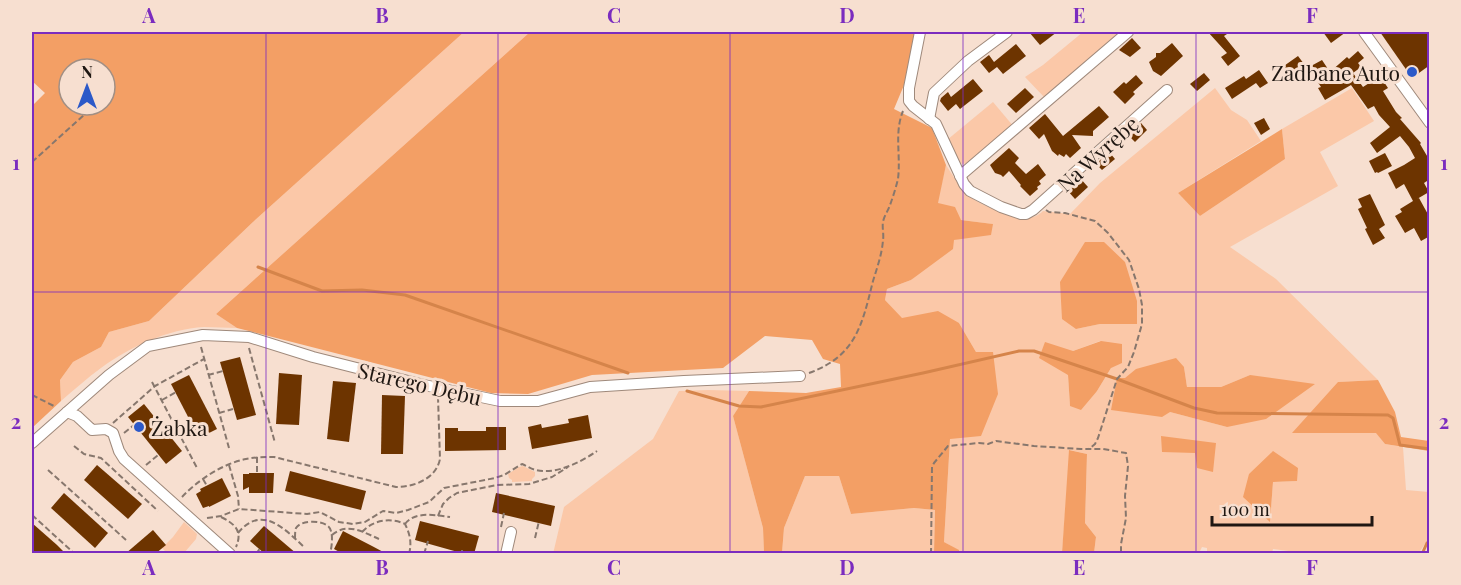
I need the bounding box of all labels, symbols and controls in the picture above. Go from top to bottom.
text: A [141,1,156,28]
text: B [375,1,389,28]
text: C [607,1,621,28]
text: D [839,1,855,28]
text: E [1073,1,1085,28]
text: F [1306,1,1318,28]
north arrow [57,57,117,117]
place label: Zadbane Auto [1271,58,1400,86]
text: N [81,61,93,82]
marker: Zadbane Auto [1405,65,1419,79]
street label: Na Wyrębę [1050,109,1144,197]
text: 1 [12,148,20,175]
text: 1 [1440,148,1448,175]
street label: Starego Dębu [355,355,485,411]
text: 2 [11,407,21,434]
text: 2 [1439,407,1449,434]
place label: Żabka [151,413,208,441]
marker: Żabka [132,420,146,434]
scale bar [1212,489,1372,527]
text: 100 m [1221,497,1270,521]
text: A [141,553,156,580]
text: B [375,553,389,580]
text: C [607,553,621,580]
text: D [839,553,855,580]
text: E [1073,553,1085,580]
text: F [1306,553,1318,580]

